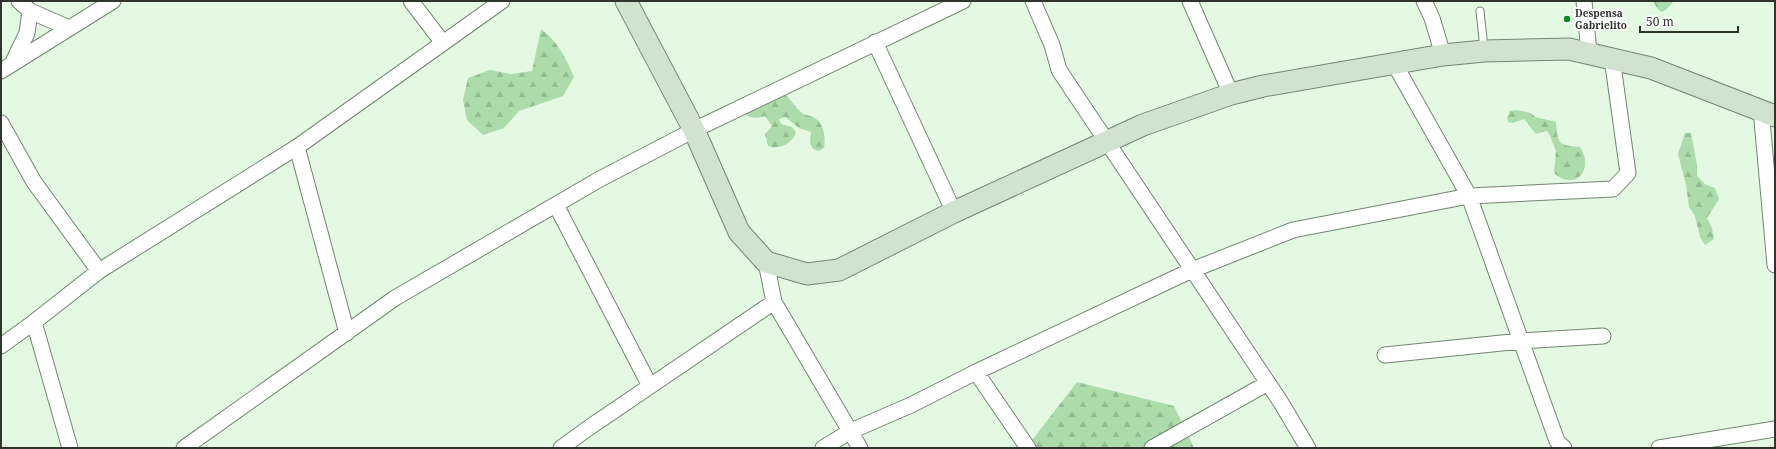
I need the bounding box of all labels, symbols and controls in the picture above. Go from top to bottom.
place label: Despensa Gabrielito [1575,6,1627,32]
scale bar [1640,8,1738,34]
text: 50 m [1646,13,1674,30]
marker: Despensa Gabrielito [1562,14,1572,24]

